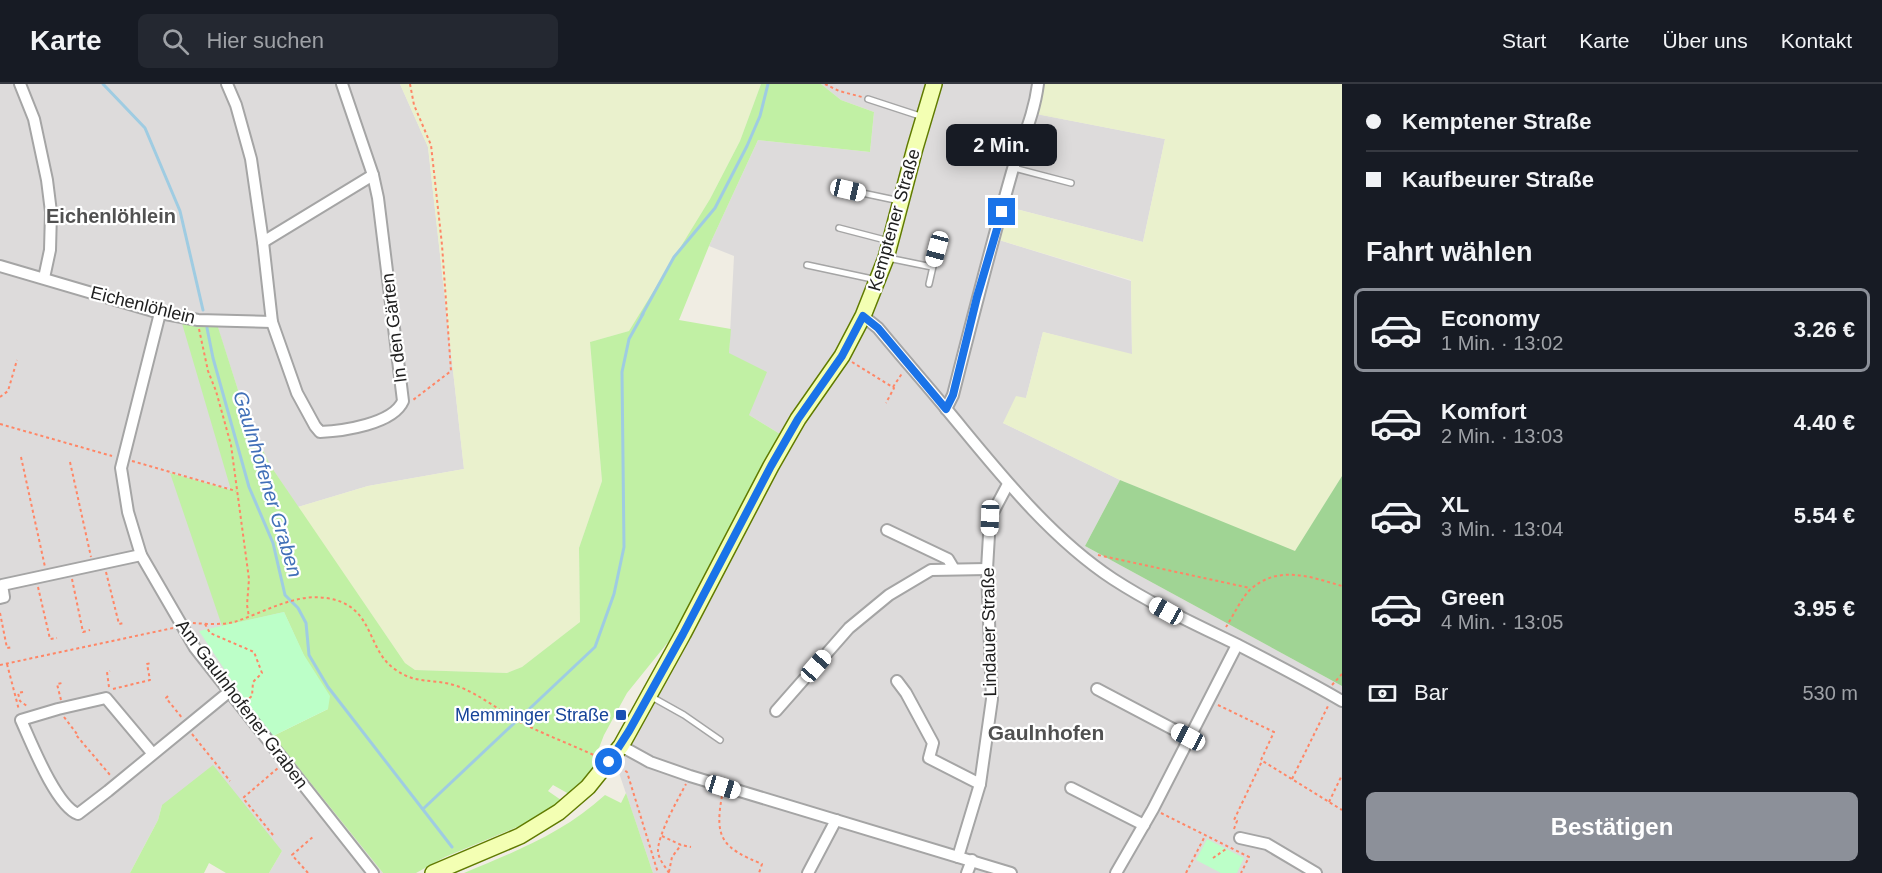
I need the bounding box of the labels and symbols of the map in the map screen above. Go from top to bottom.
callout: 2 Min. [946,125,1058,167]
street label: Kemptener Straße [864,147,924,293]
car [828,177,868,203]
route end [988,198,1015,225]
district label: Eichenlöhlein [46,205,176,227]
car [924,229,950,269]
street label: In den Gärten [377,272,411,384]
street label: Eichenlöhlein [89,282,197,328]
water label: Gaulnhofener Graben [229,388,307,580]
car [980,500,1000,536]
street label: Lindauer Straße [978,567,1000,697]
car [1146,594,1186,628]
street label: Am Gaulnhofener Graben [172,616,312,792]
car [797,647,835,685]
place label: Memminger Straße [455,705,609,725]
marker: Memminger Straße [614,708,628,722]
district label: Gaulnhofen [988,721,1104,744]
car [1168,721,1208,753]
route start [595,748,622,775]
car [703,773,743,801]

